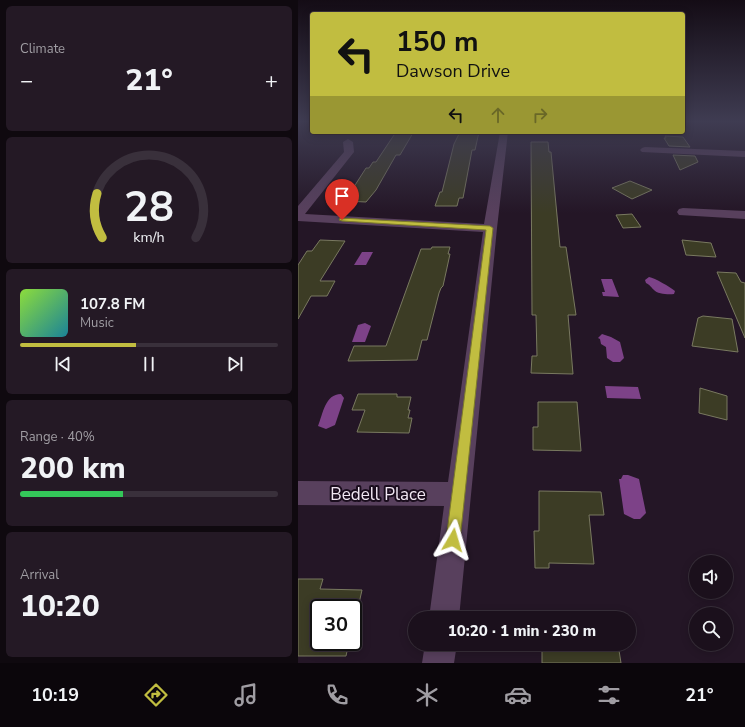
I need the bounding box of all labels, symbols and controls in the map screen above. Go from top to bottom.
text: 150 m [396,23,479,61]
icon: left [330,28,382,80]
text: Climate [20,40,65,58]
text: Dawson Drive [396,59,510,83]
text: 21° [125,60,173,101]
text: − [20,66,33,96]
text: + [265,66,278,96]
icon: left [445,104,467,126]
icon: ahead [487,104,509,126]
icon: right [529,104,551,126]
text: 28 [124,179,174,236]
pin [325,179,359,220]
icon: arrive [331,185,353,207]
text: km/h [133,228,165,247]
text: 107.8 FM [80,294,145,314]
text: Music [80,314,114,332]
icon: previous [52,353,74,375]
icon: pause [138,353,160,375]
icon: next [224,353,246,375]
text: Range · 40% [20,428,95,446]
text: 200 km [20,448,126,489]
street label: Bedell Place [330,483,426,506]
position arrow [432,519,474,561]
map controls [689,555,733,651]
button: sound [689,555,733,599]
text: Arrival [20,566,59,584]
text: 10:20 [20,586,100,627]
speed limit sign: 30 [310,599,362,651]
button: search [689,607,733,651]
text: 10:20 · 1 min · 230 m [448,621,596,641]
icon: directions [142,681,170,709]
icon: music [232,681,260,709]
icon: phone [323,681,351,709]
icon: climate [413,681,441,709]
icon: car [504,681,532,709]
icon: filters [595,681,623,709]
text: 10:19 [31,683,79,707]
text: 21° [685,683,714,707]

